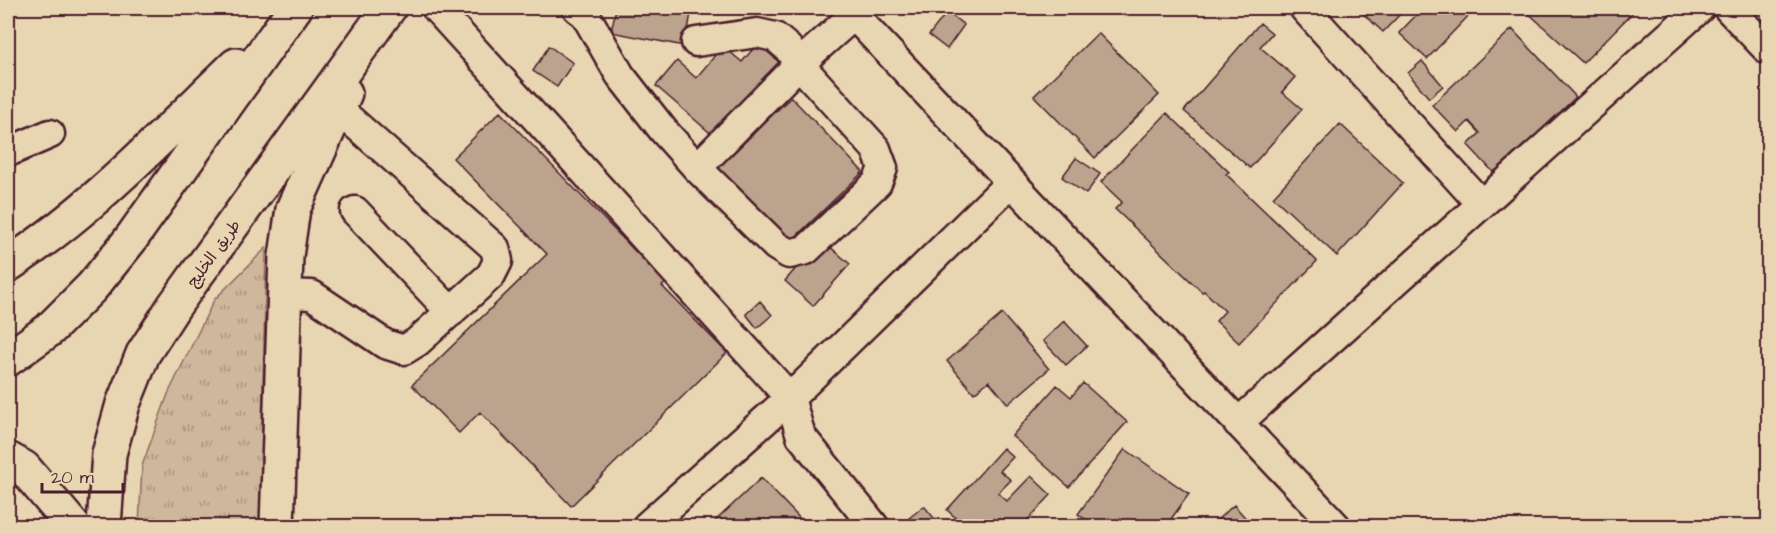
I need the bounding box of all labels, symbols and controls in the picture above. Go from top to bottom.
street label: طريق الخليج [182,215,246,292]
scale bar [42,456,123,494]
text: 20 m [51,465,94,490]

